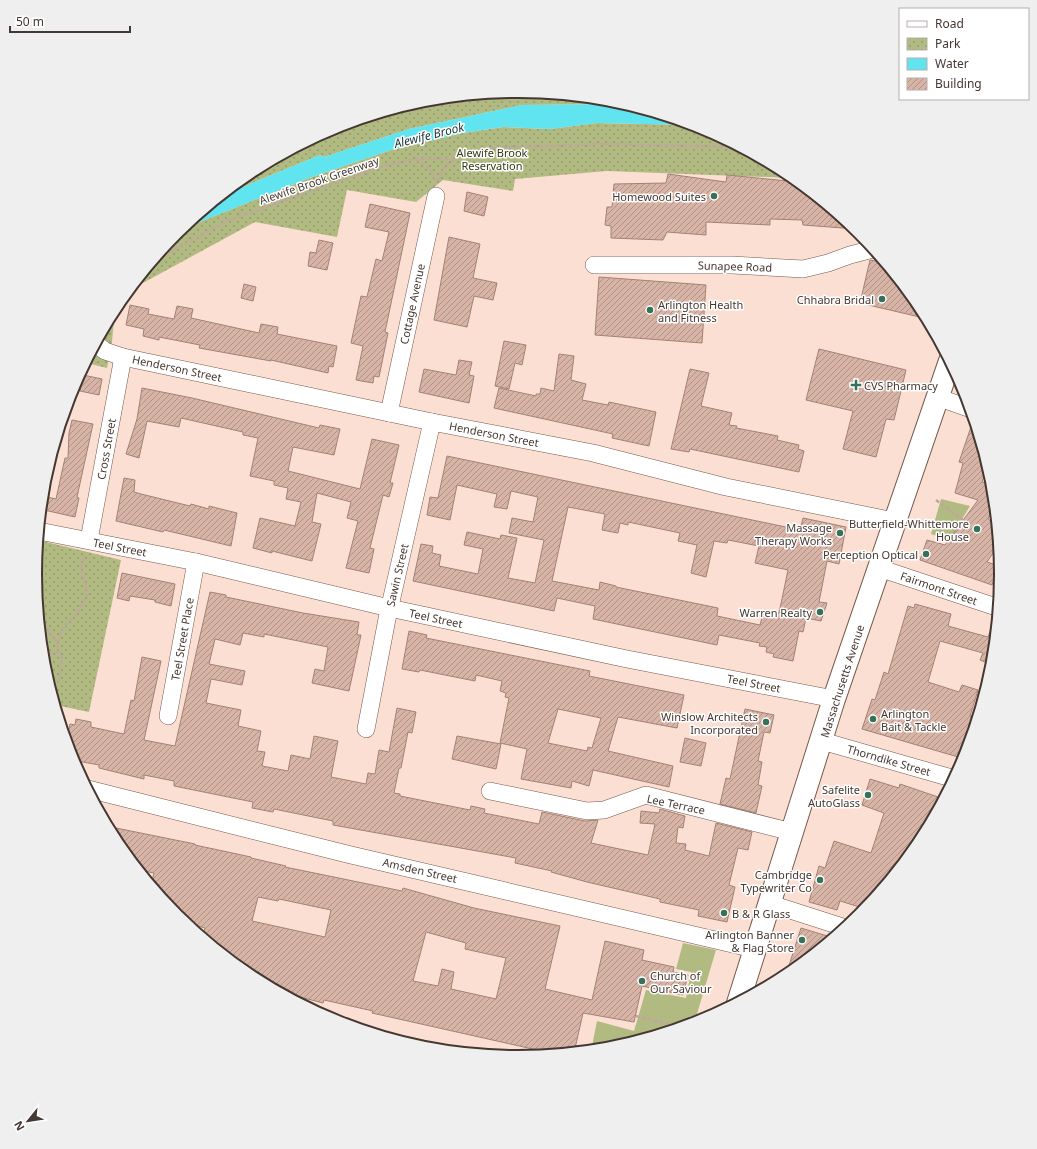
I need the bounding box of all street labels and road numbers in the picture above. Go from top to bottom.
street label: Alewife Brook Greenway [257,152,381,208]
street label: Sunapee Road [698,257,772,275]
street label: Cottage Avenue [396,262,428,346]
street label: Henderson Street [131,351,223,385]
street label: Cross Street [93,417,119,481]
street label: Henderson Street [448,418,540,450]
street label: Teel Street [92,534,148,560]
street label: Sawin Street [382,542,412,608]
street label: Fairmont Street [898,568,980,608]
street label: Teel Street Place [167,596,197,682]
street label: Teel Street [408,605,464,631]
street label: Massachusetts Avenue [817,623,867,739]
street label: Teel Street [726,670,782,696]
street label: Thorndike Street [846,741,933,779]
street label: Lee Terrace [646,791,706,817]
street label: Amsden Street [381,854,459,886]

